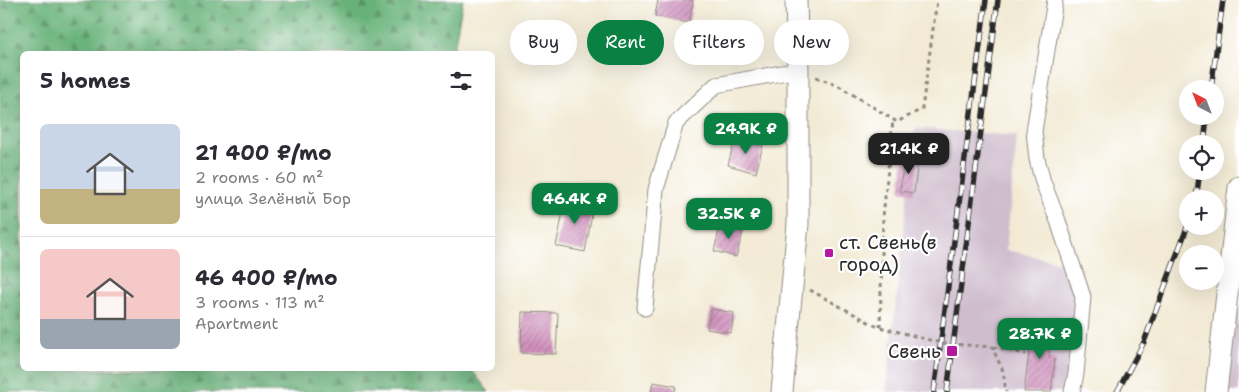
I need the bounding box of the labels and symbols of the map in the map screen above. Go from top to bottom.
north arrow [1179,80,1224,125]
pin: 24.9K ₽ [700,112,792,155]
pin: 21.4K ₽ [863,132,955,175]
pin: 46.4K ₽ [529,182,621,225]
pin: 32.5K ₽ [683,198,775,240]
place label: ст. Свень(в город) [839,230,937,277]
marker: ст. Свень(в город) [823,247,835,259]
pin: 28.7K ₽ [994,318,1086,360]
place label: Свень [888,339,941,364]
marker: Свень [945,344,959,358]

